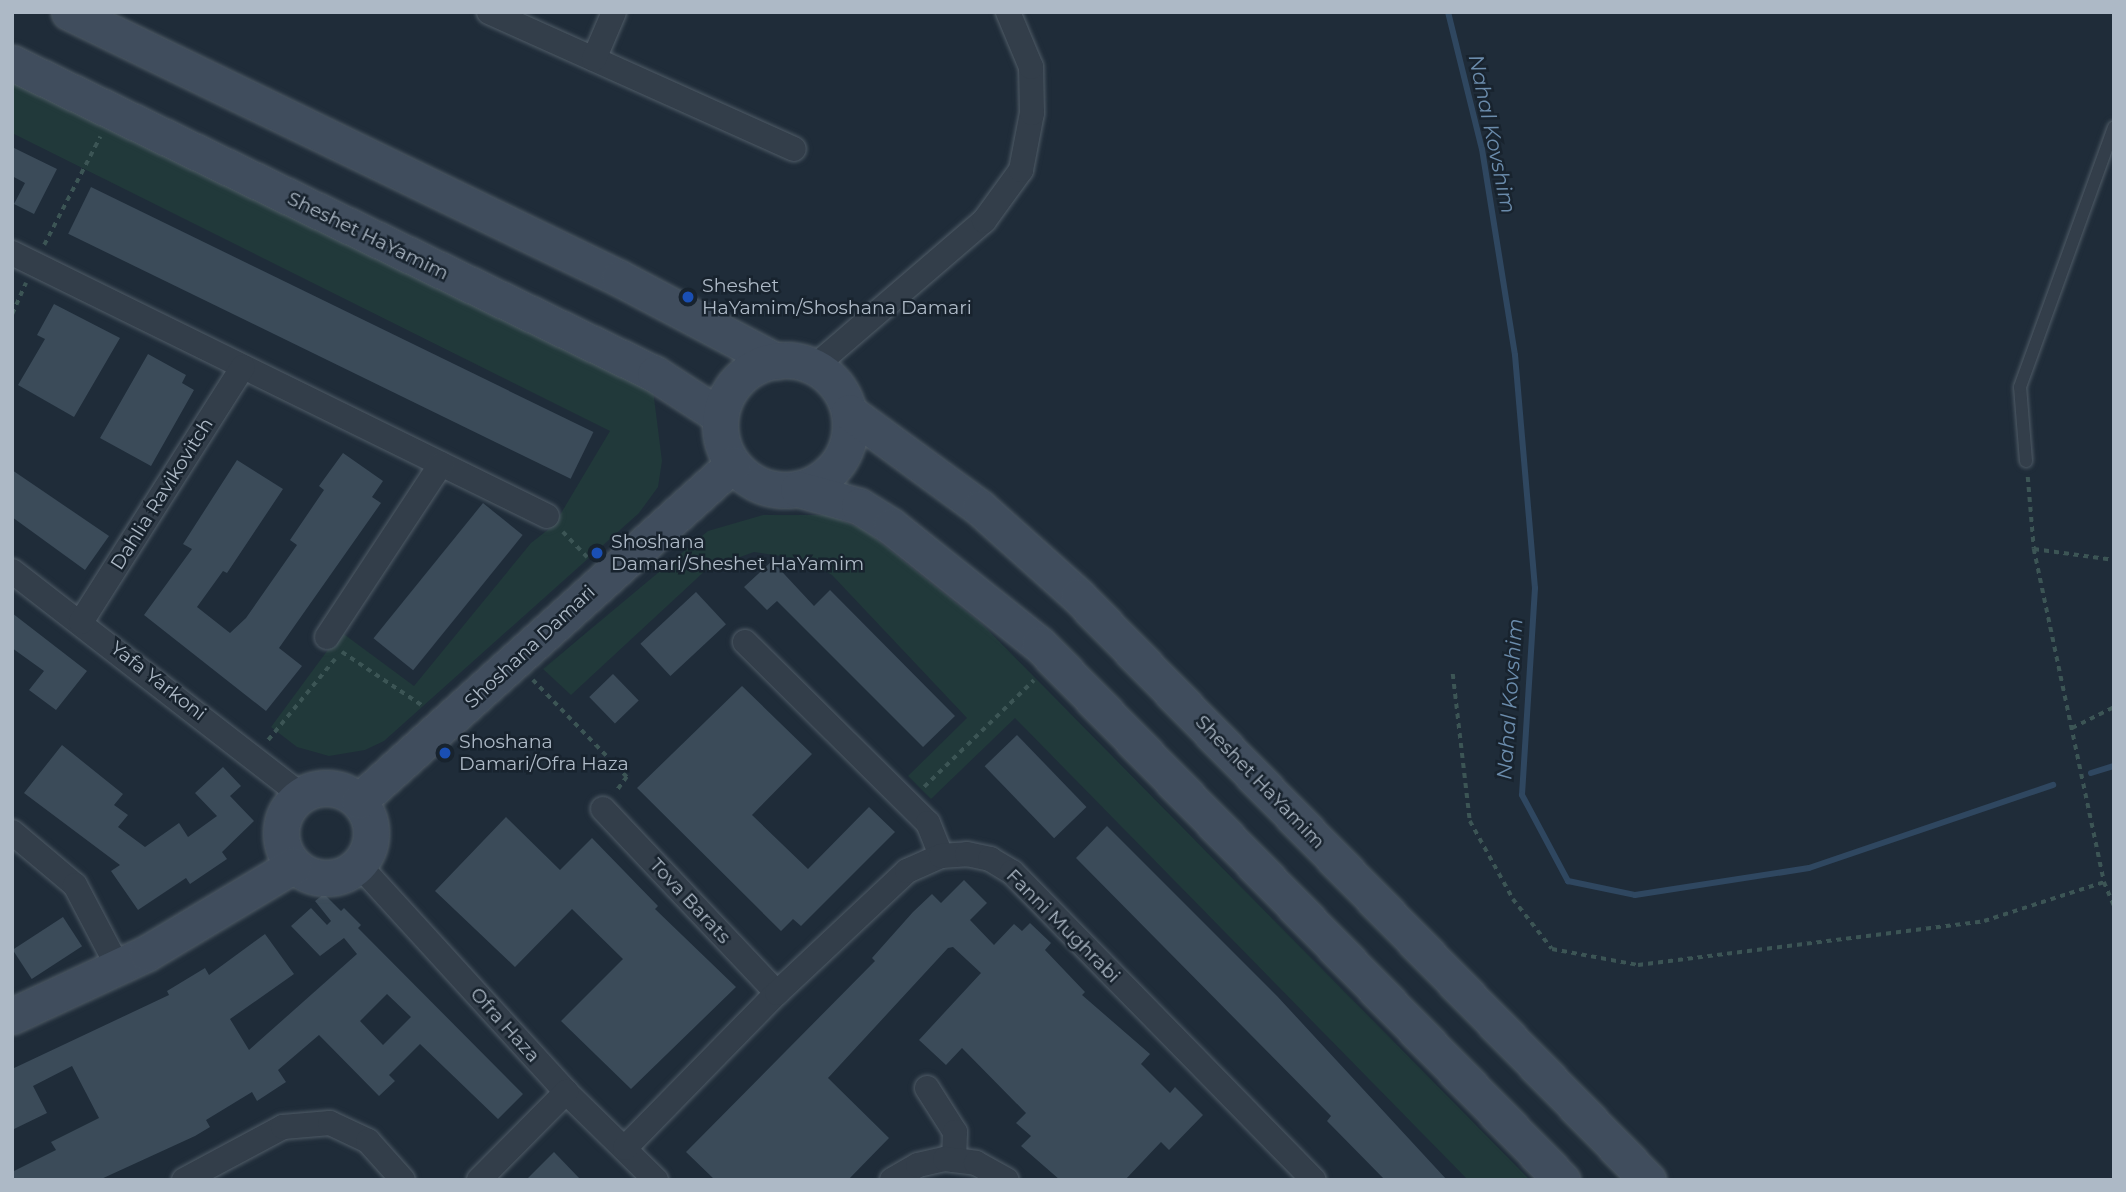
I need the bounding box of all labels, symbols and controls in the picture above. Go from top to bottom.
water label: Nahal Kovshim [1463,52,1521,216]
street label: Sheshet HaYamim [284,187,452,285]
place label: Sheshet HaYamim/Shoshana Damari [702,275,972,319]
marker: Sheshet HaYamim/Shoshana Damari [680,289,696,305]
street label: Dahlia Ravikovitch [106,414,218,574]
place label: Shoshana Damari/Sheshet HaYamim [611,531,864,575]
marker: Shoshana Damari/Sheshet HaYamim [589,545,605,561]
street label: Shoshana Damari [460,581,600,713]
water label: Nahal Kovshim [1492,617,1528,781]
street label: Yafa Yarkoni [106,637,210,725]
street label: Sheshet HaYamim [1191,711,1329,853]
place label: Shoshana Damari/Ofra Haza [459,731,629,775]
marker: Shoshana Damari/Ofra Haza [437,745,453,761]
street label: Tova Barats [645,854,735,948]
street label: Fanni Mughrabi [1001,864,1125,988]
street label: Ofra Haza [465,983,545,1067]

